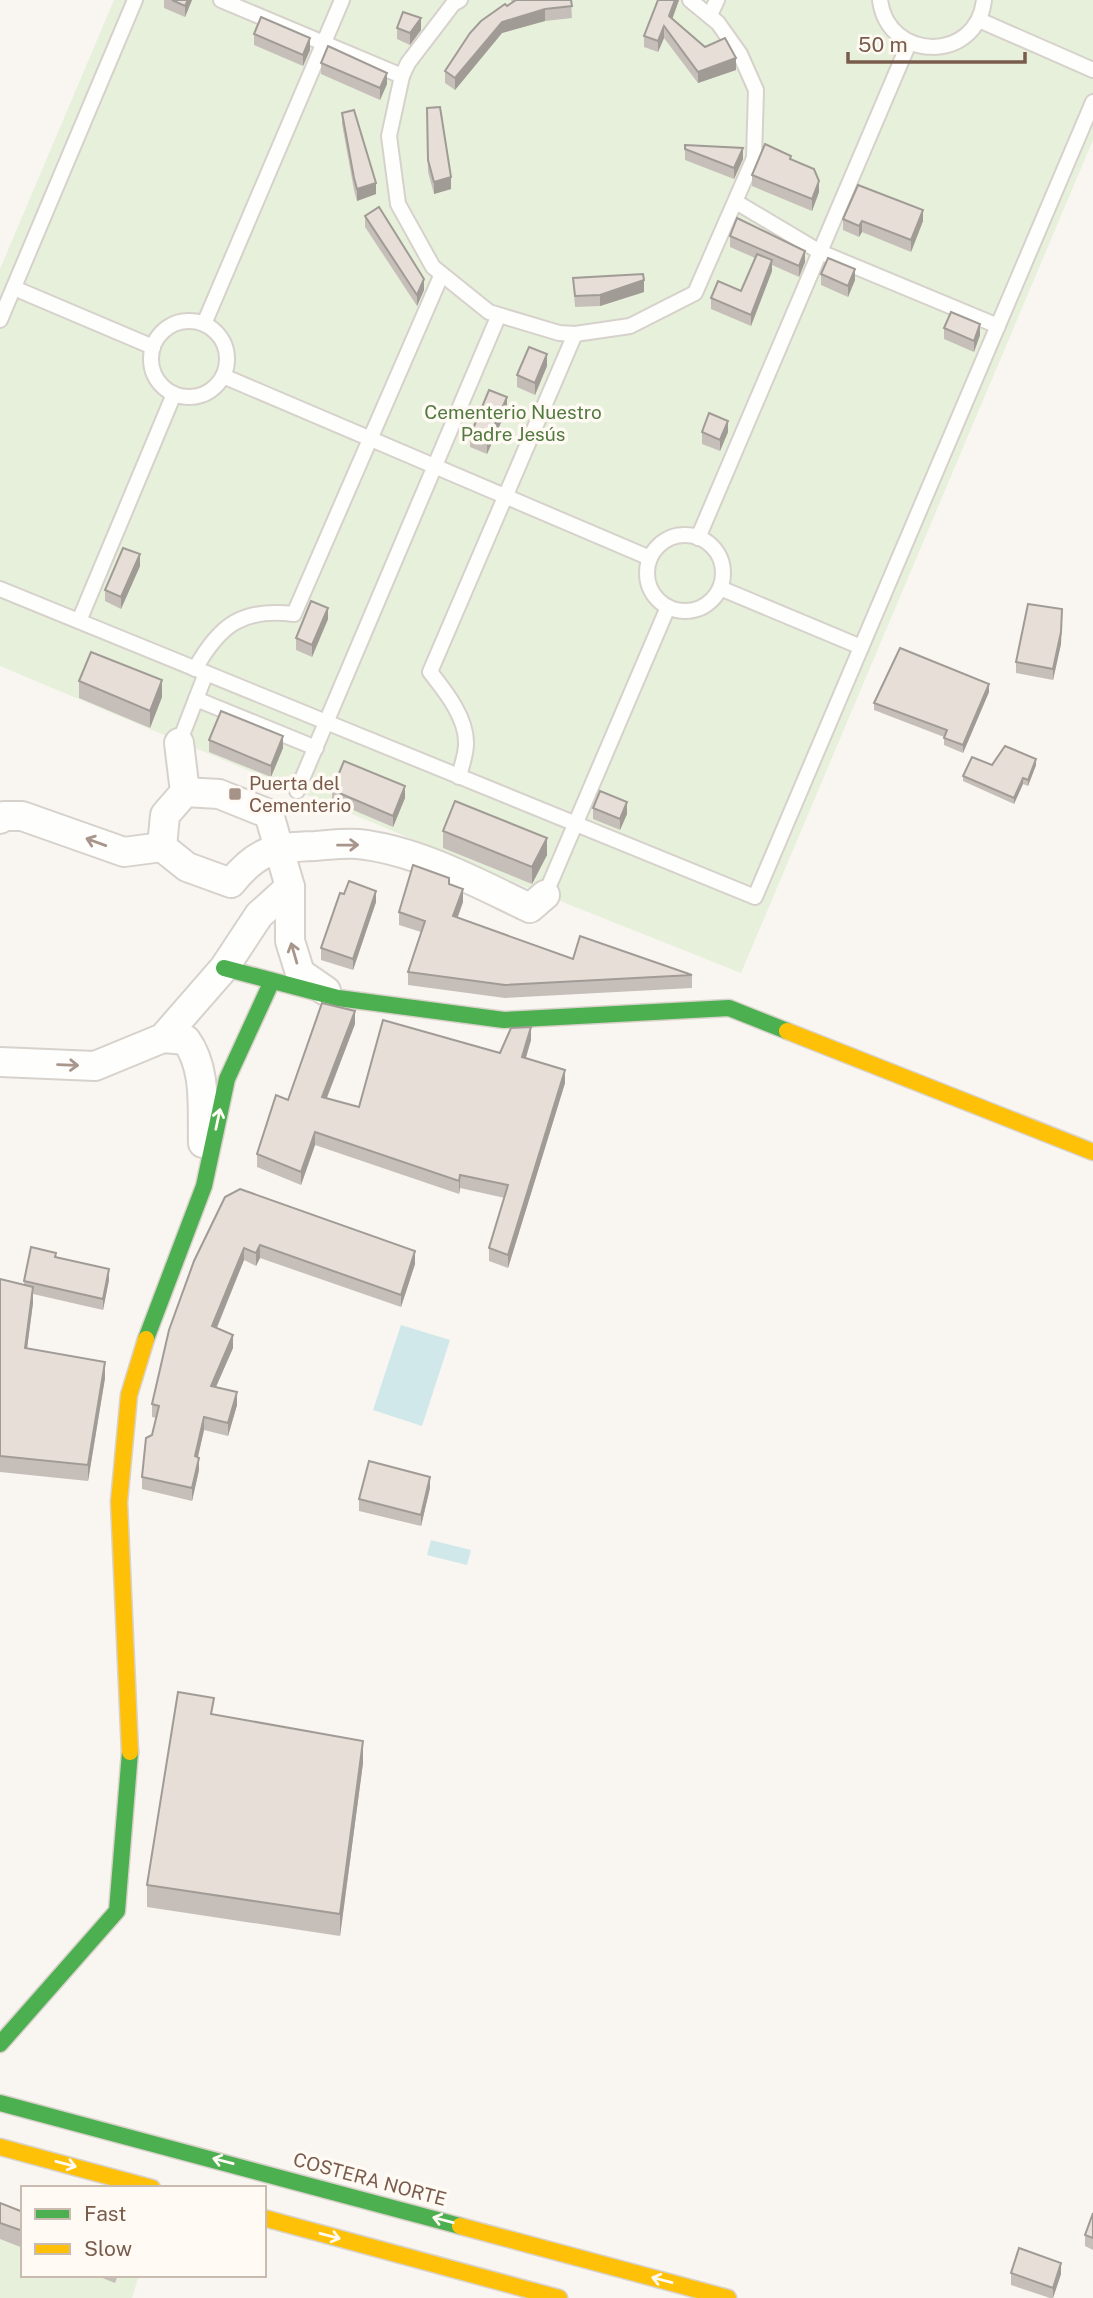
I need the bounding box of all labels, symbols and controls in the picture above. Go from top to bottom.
scale bar [848,21,1025,65]
text: 50 m [858,32,908,57]
park label: Cementerio Nuestro Padre Jesús [424,401,602,445]
place label: Puerta del Cementerio [249,772,351,816]
marker: Puerta del Cementerio [227,786,243,802]
one-way arrow [85,835,107,847]
one-way arrow [336,838,359,852]
one-way arrow [286,942,299,964]
one-way arrow [56,1058,79,1071]
one-way arrow [212,1108,226,1131]
street label: COSTERA NORTE [291,2148,449,2210]
one-way arrow [212,2154,234,2167]
one-way arrow [55,2159,77,2172]
legend [21,2186,266,2277]
text: Fast [84,2201,126,2226]
one-way arrow [432,2213,454,2226]
one-way arrow [319,2230,341,2243]
text: Slow [84,2236,132,2261]
one-way arrow [651,2273,674,2286]

